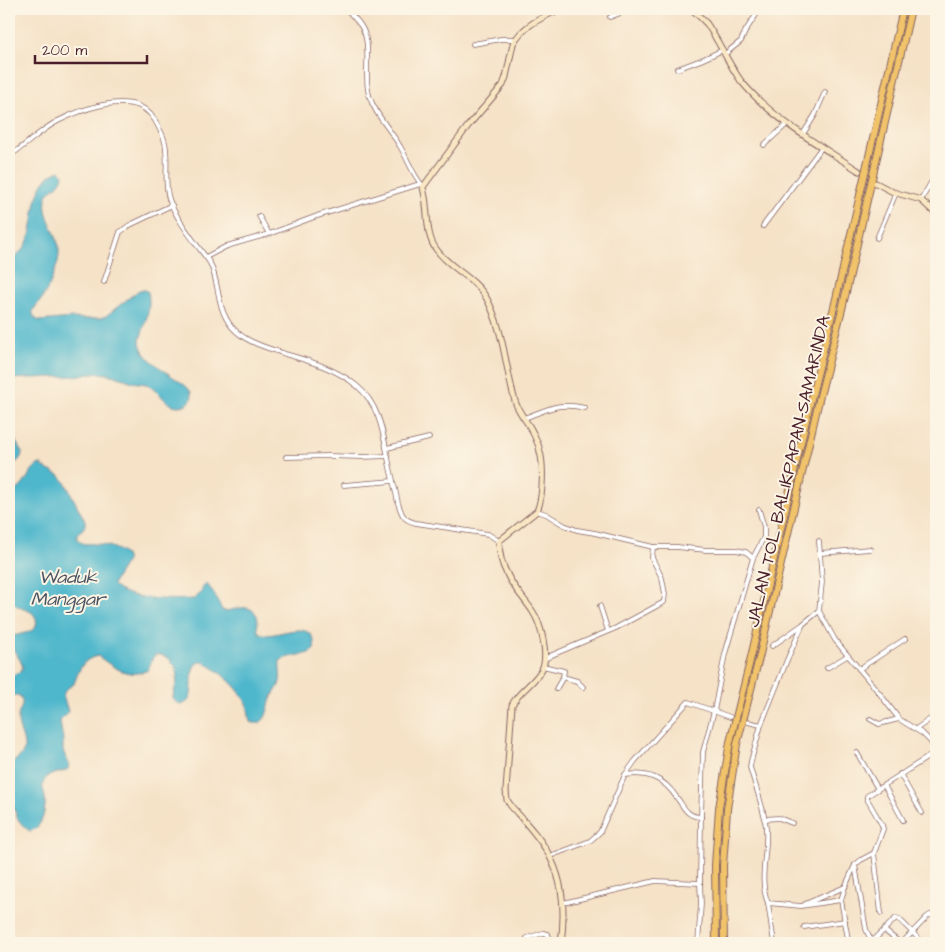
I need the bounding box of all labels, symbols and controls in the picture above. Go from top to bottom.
scale bar [35,32,148,64]
text: 200 m [42,40,88,61]
street label: JALAN TOL BALIKPAPAN–SAMARINDA [740,312,837,630]
water label: Waduk Manggar [31,564,108,613]

